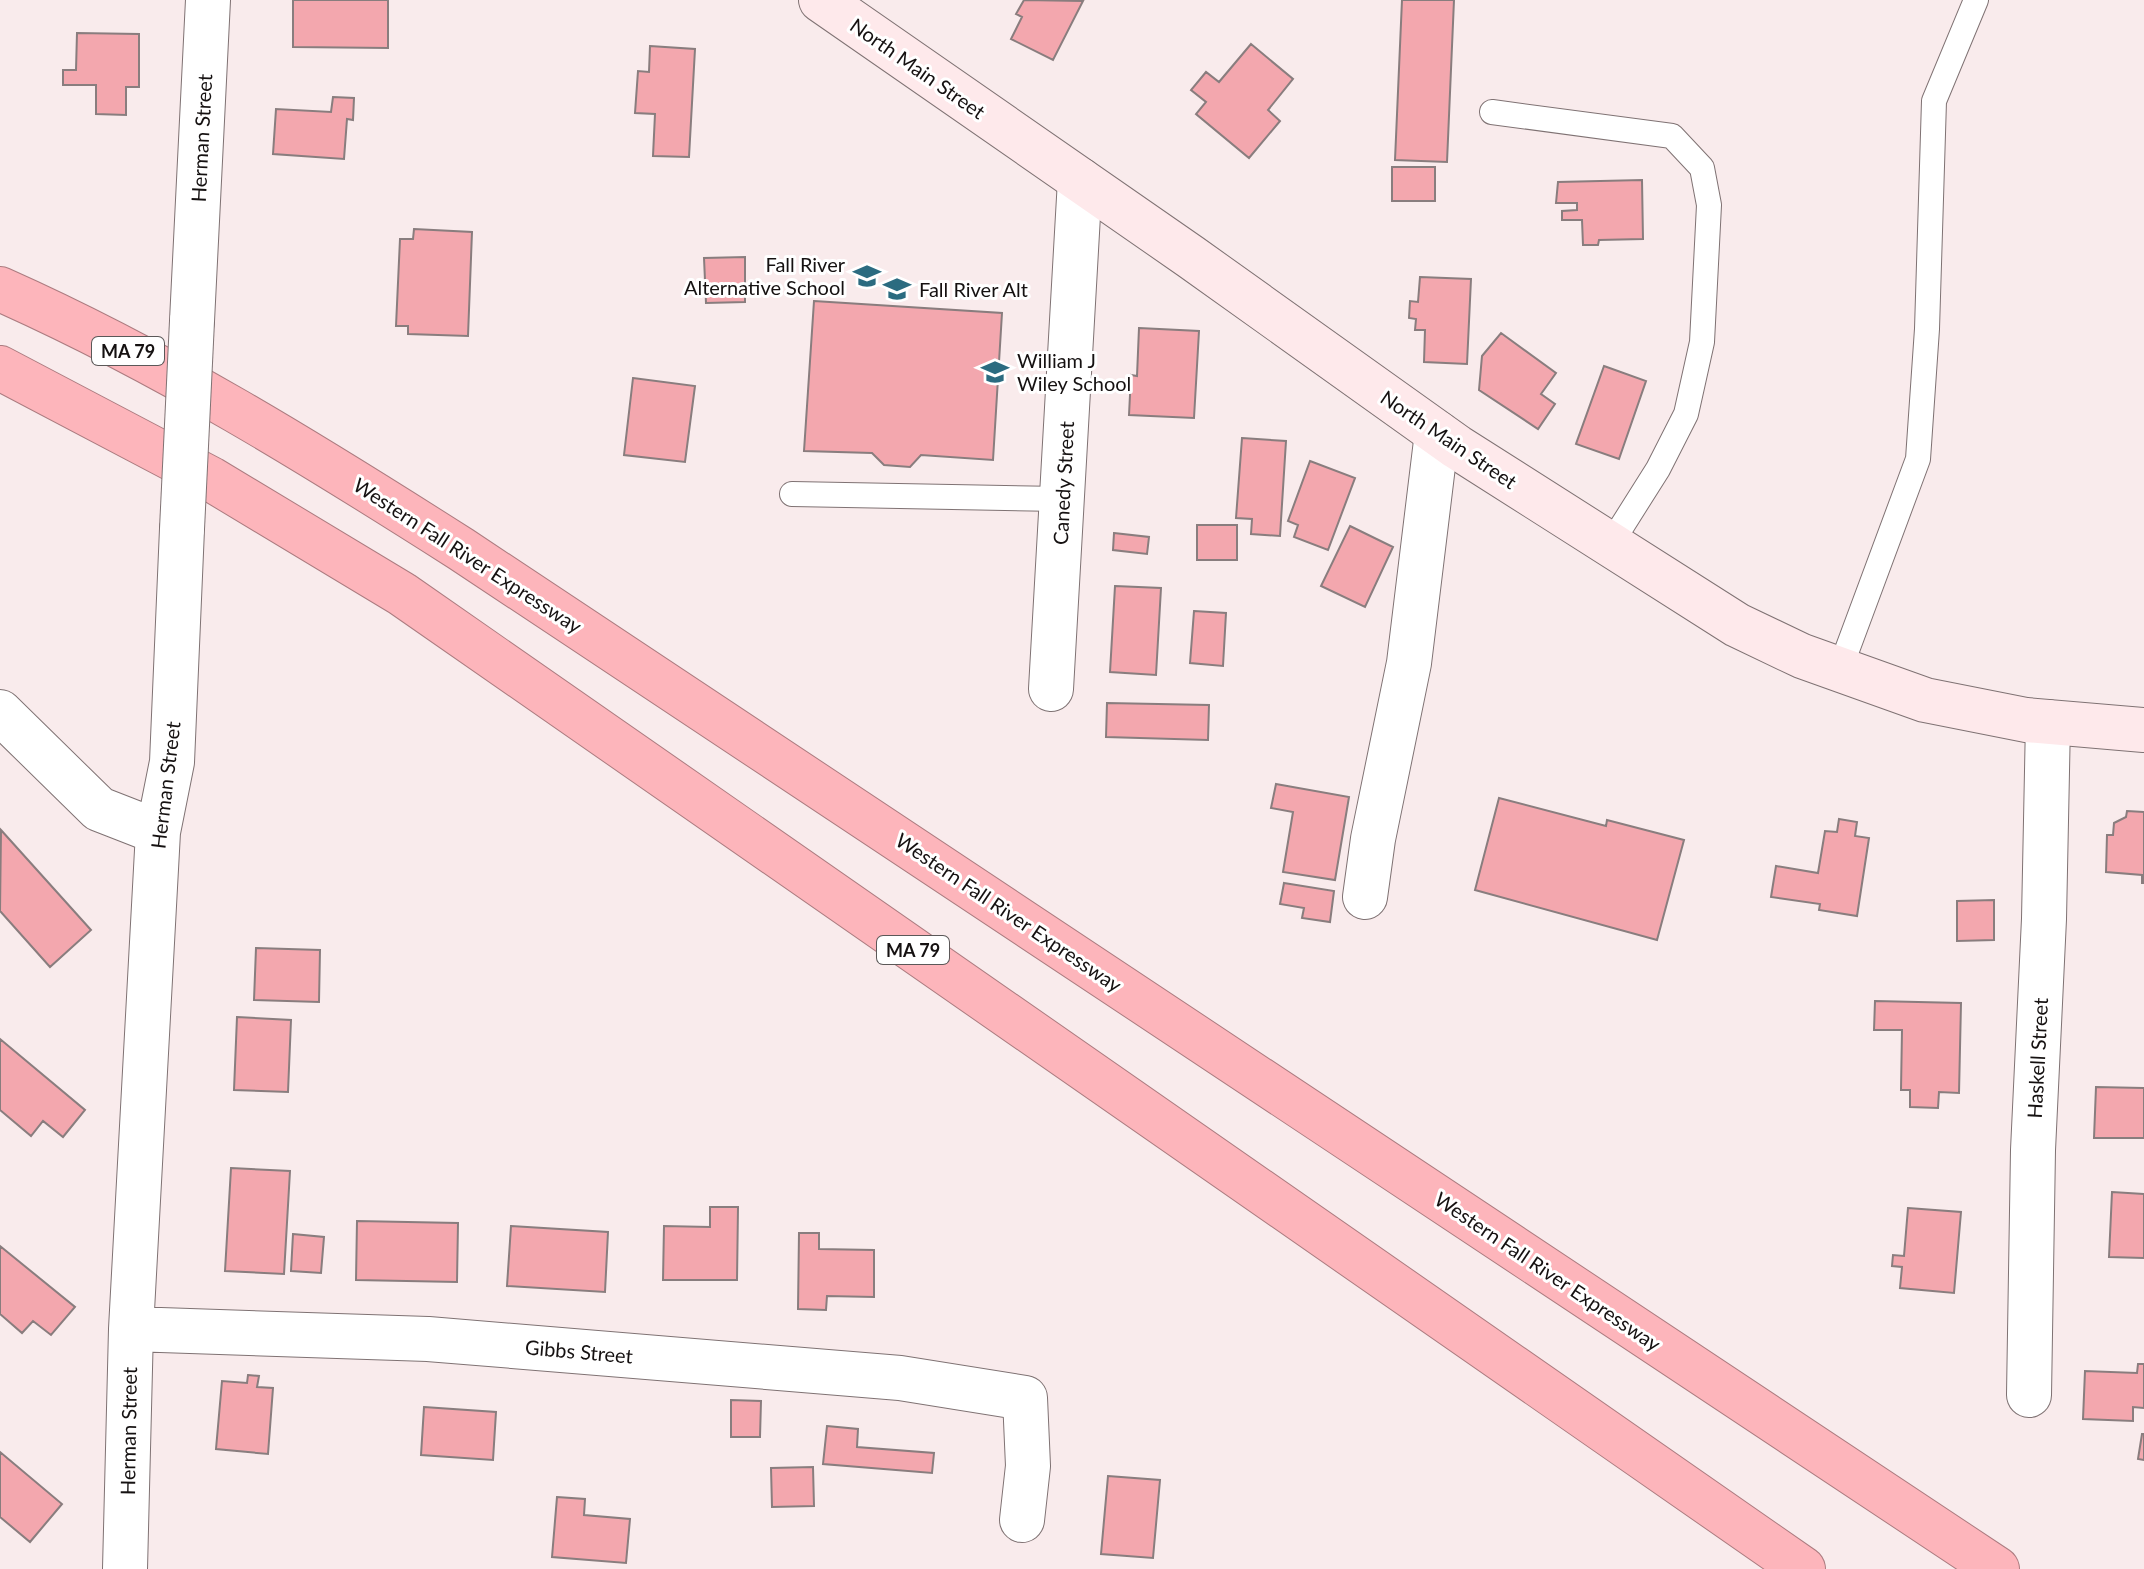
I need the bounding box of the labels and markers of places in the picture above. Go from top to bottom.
place label: Fall River Alternative School [684,252,846,299]
school or university icon: Fall River Alternative School [852,261,882,291]
school or university icon: Fall River Alt [882,274,912,304]
place label: Fall River Alt [919,277,1028,301]
place label: William J Wiley School [1017,348,1131,395]
school or university icon: William J Wiley School [980,357,1010,387]

